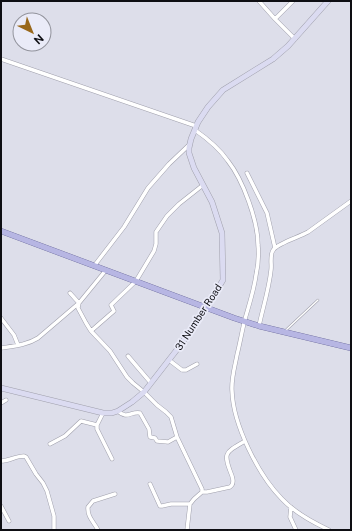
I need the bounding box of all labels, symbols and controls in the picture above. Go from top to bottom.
north arrow [12,12,52,52]
text: N [32,32,46,47]
street label: 31 Number Road [172,282,224,352]

